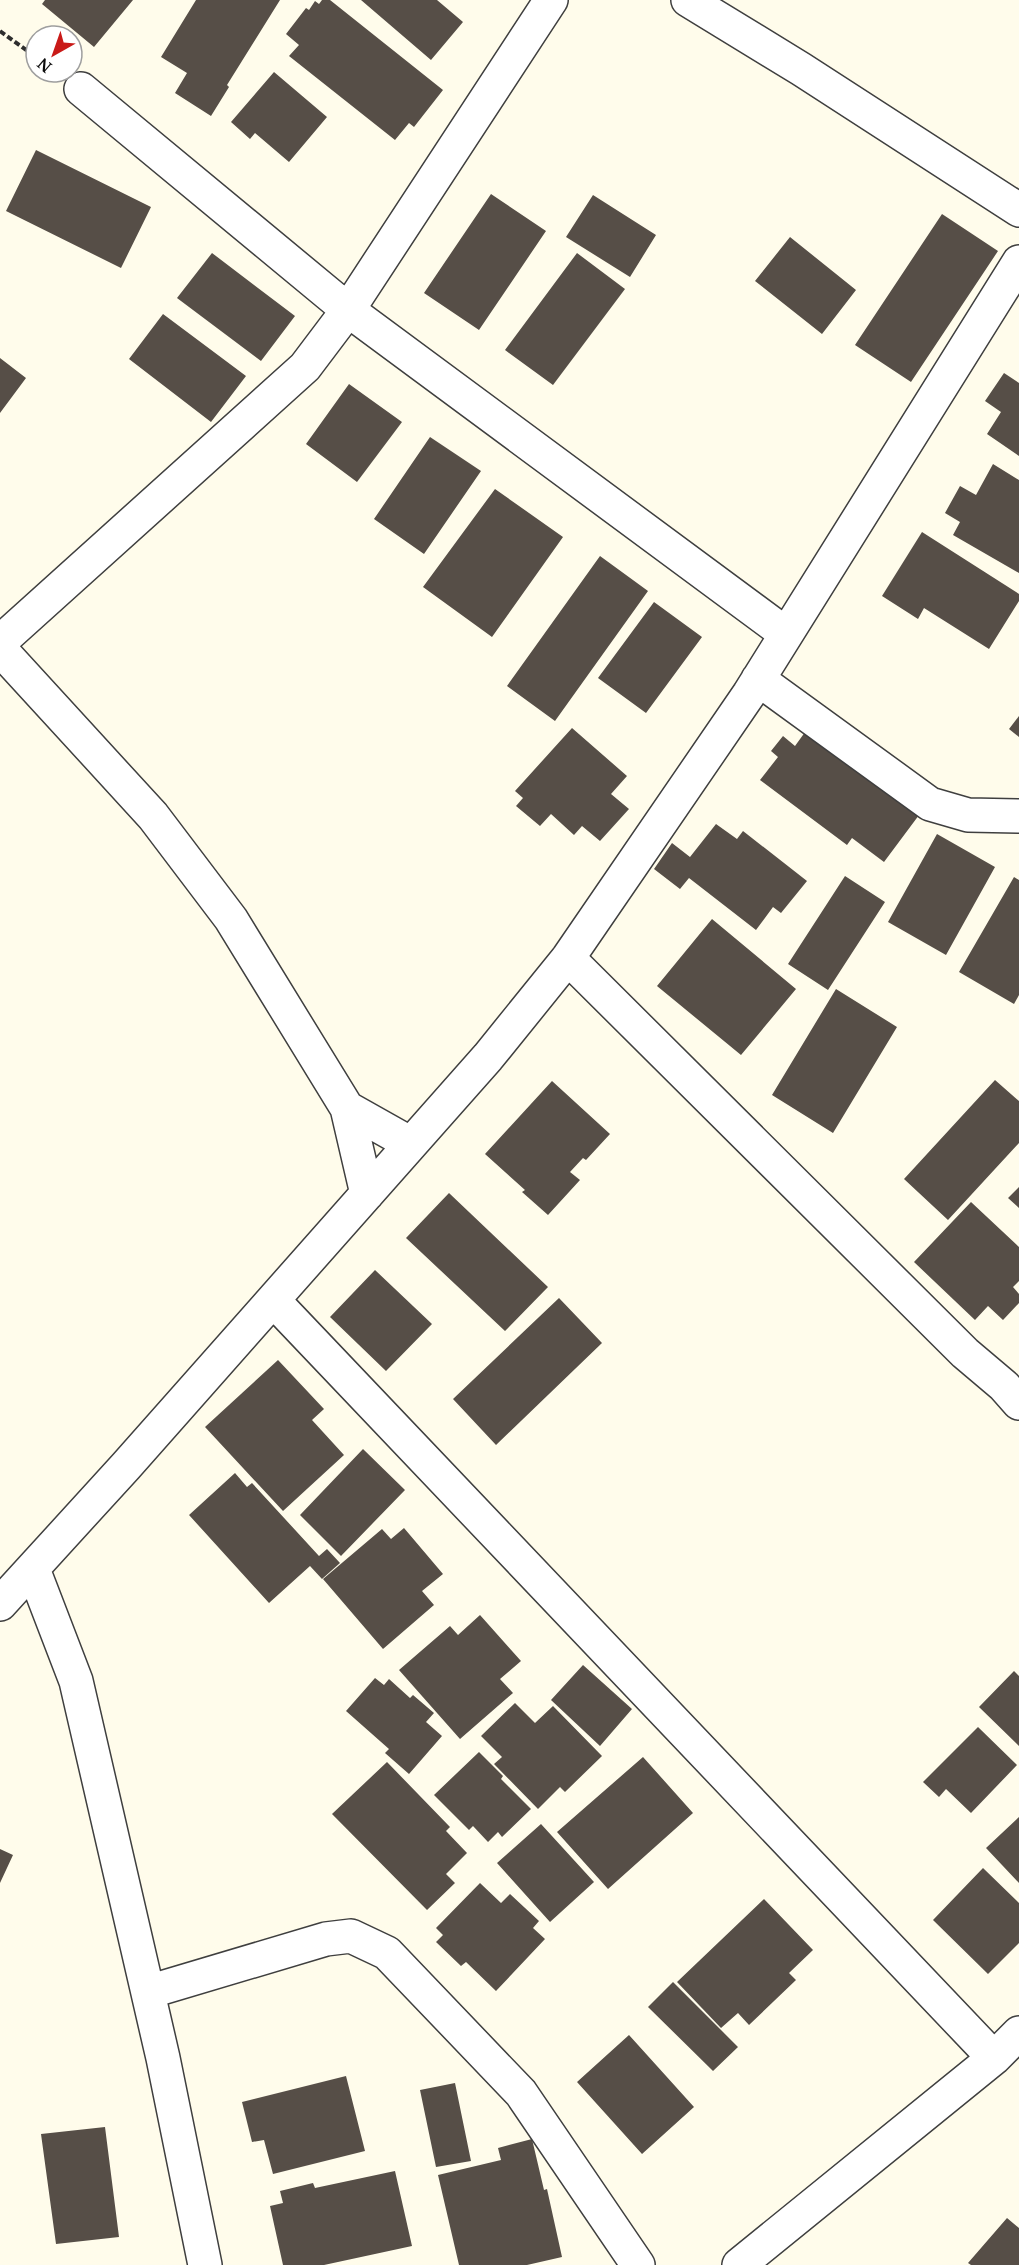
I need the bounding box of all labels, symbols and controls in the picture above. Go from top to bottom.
north arrow [24,24,84,84]
text: N [32,53,56,78]

